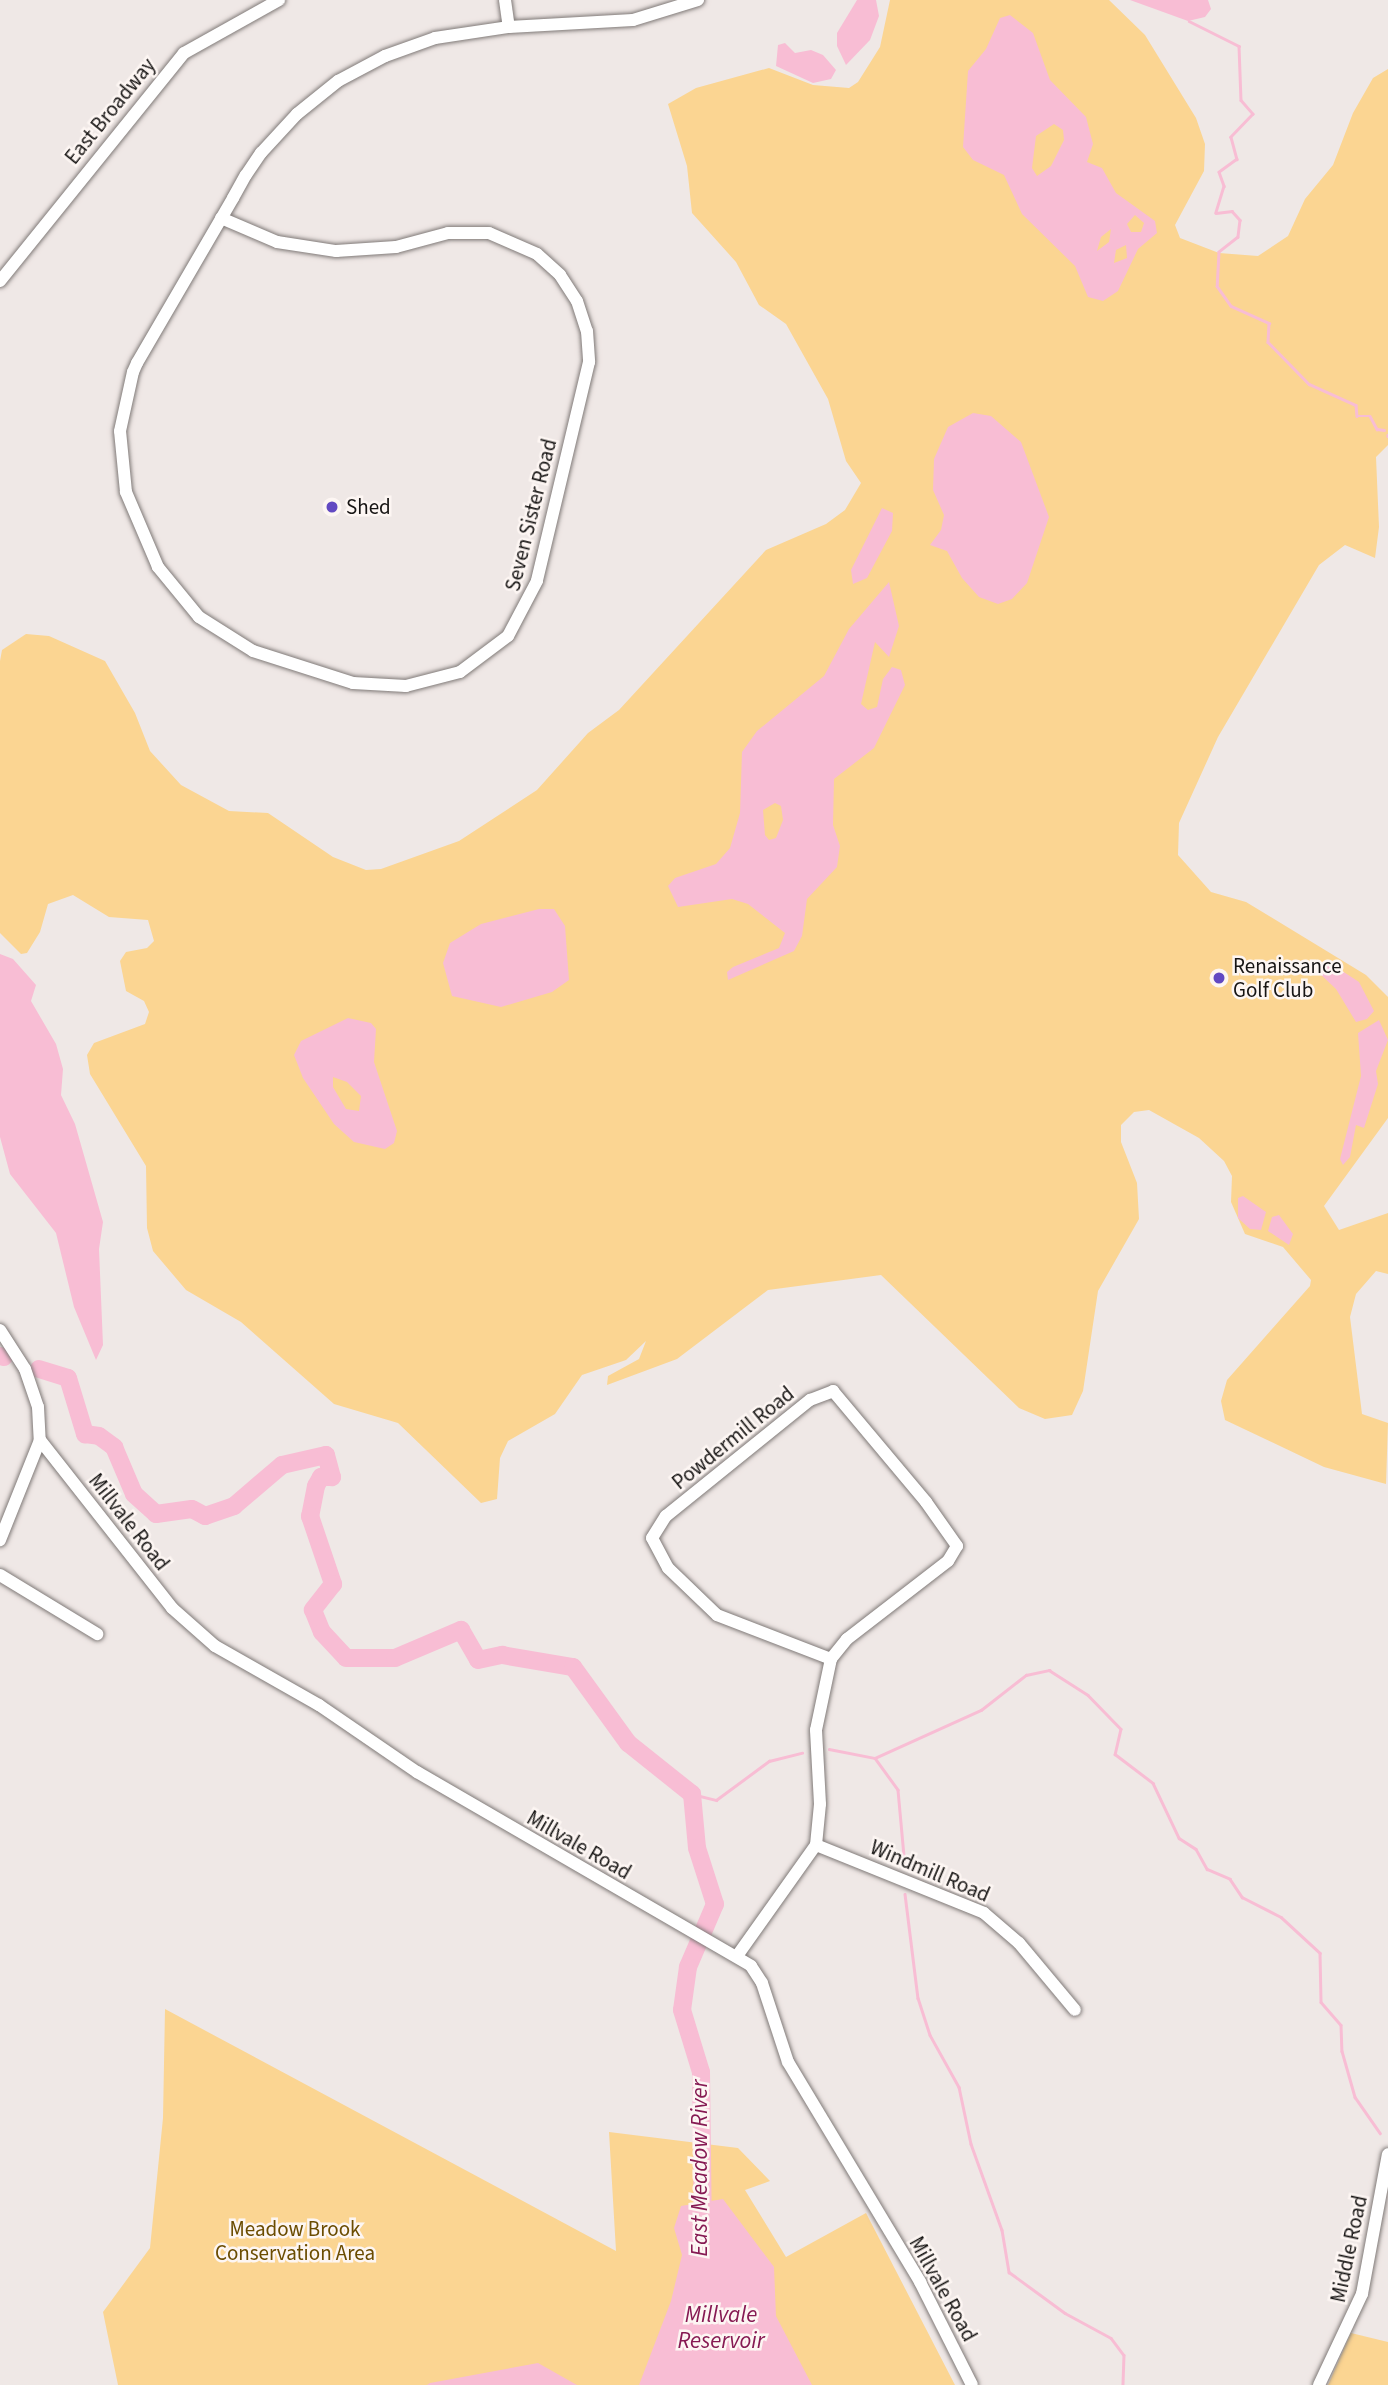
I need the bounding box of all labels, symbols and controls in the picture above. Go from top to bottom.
street label: East Broadway [60,53,160,169]
street label: Seven Sister Road [500,436,562,594]
place label: Shed [346,494,391,520]
marker: Shed [324,499,340,515]
place label: Renaissance Golf Club [1233,953,1342,1003]
marker: Renaissance Golf Club [1211,970,1227,986]
street label: Powdermill Road [667,1381,799,1495]
street label: Millvale Road [83,1468,175,1576]
street label: Millvale Road [522,1805,636,1885]
street label: Windmill Road [866,1835,994,1907]
water label: East Meadow River [686,2080,714,2256]
street label: Middle Road [1325,2193,1373,2305]
park label: Meadow Brook Conservation Area [215,2216,375,2266]
street label: Millvale Road [904,2232,982,2346]
water label: Millvale Reservoir [677,2301,765,2355]

